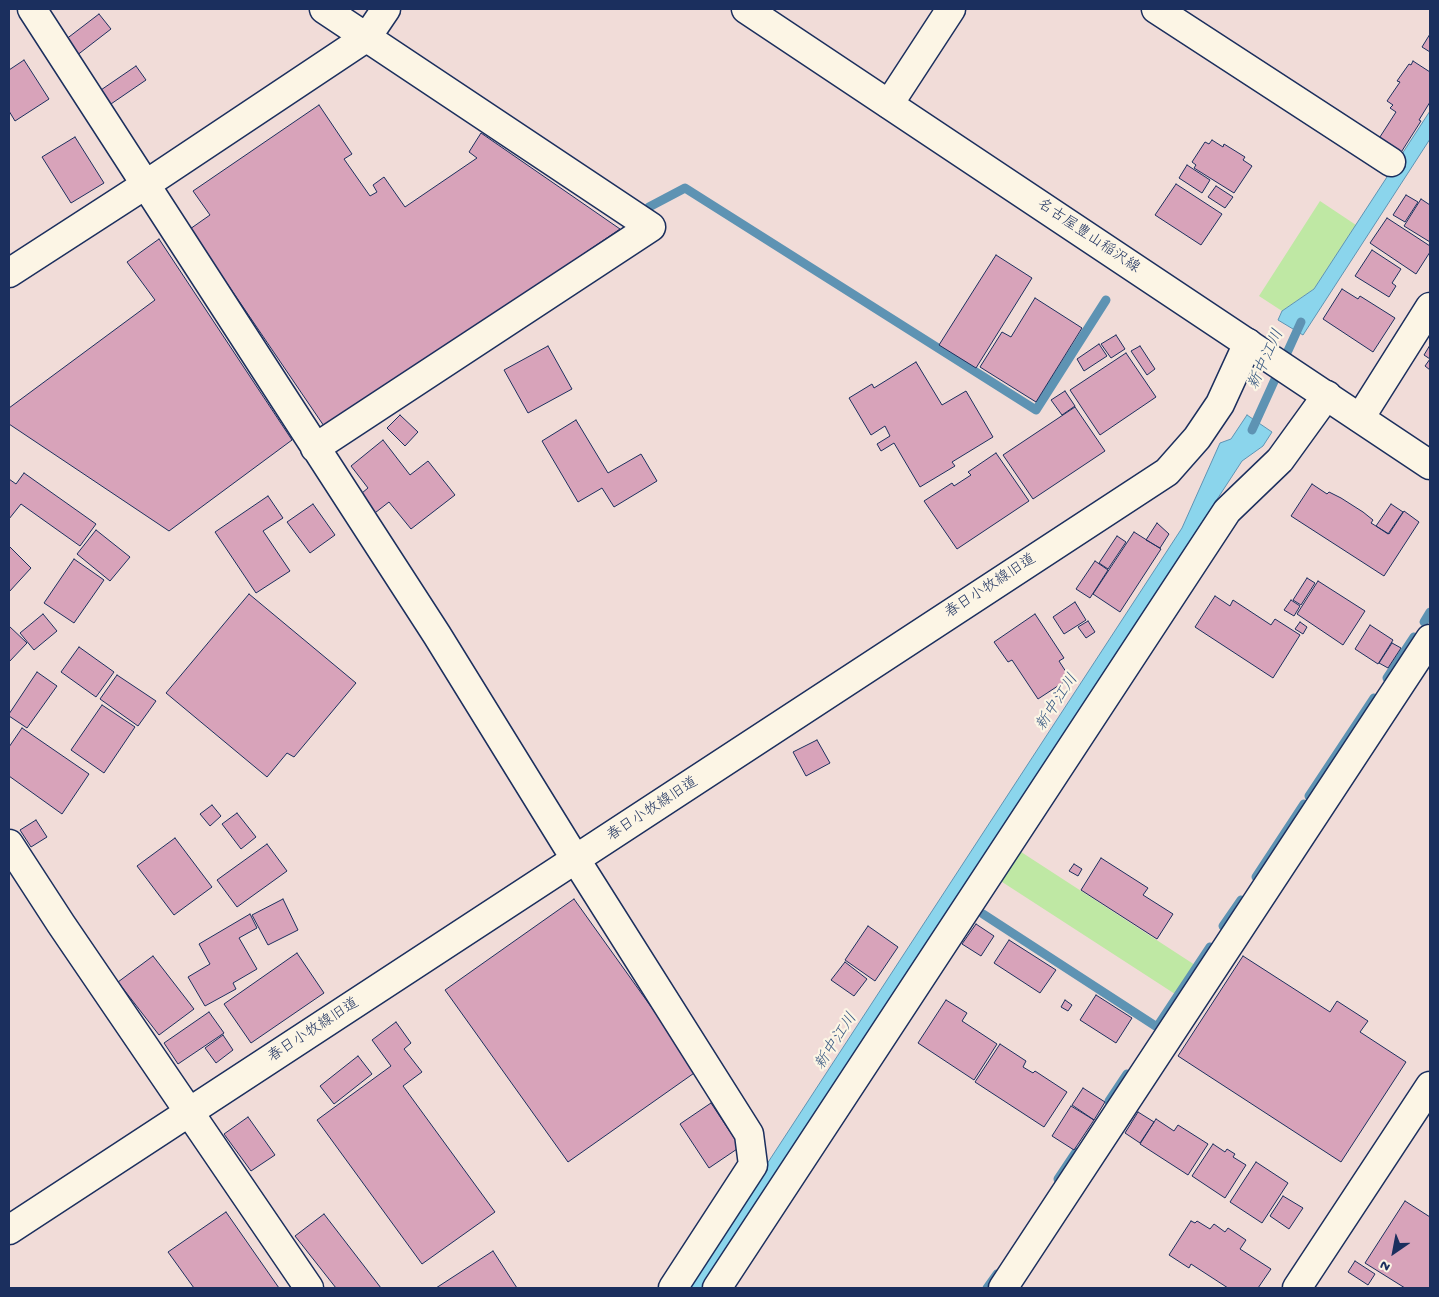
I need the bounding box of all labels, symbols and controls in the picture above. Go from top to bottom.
street label: 名古屋豊山稲沢線 [1033,196,1143,278]
water label: 新中江川 [1245,327,1289,393]
street label: 春日小牧線旧道 [942,551,1040,623]
water label: 新中江川 [1033,671,1083,735]
street label: 春日小牧線旧道 [604,774,702,846]
street label: 春日小牧線旧道 [265,995,363,1067]
water label: 新中江川 [812,1010,862,1074]
north arrow [1369,1227,1419,1277]
text: N [1377,1255,1394,1275]

